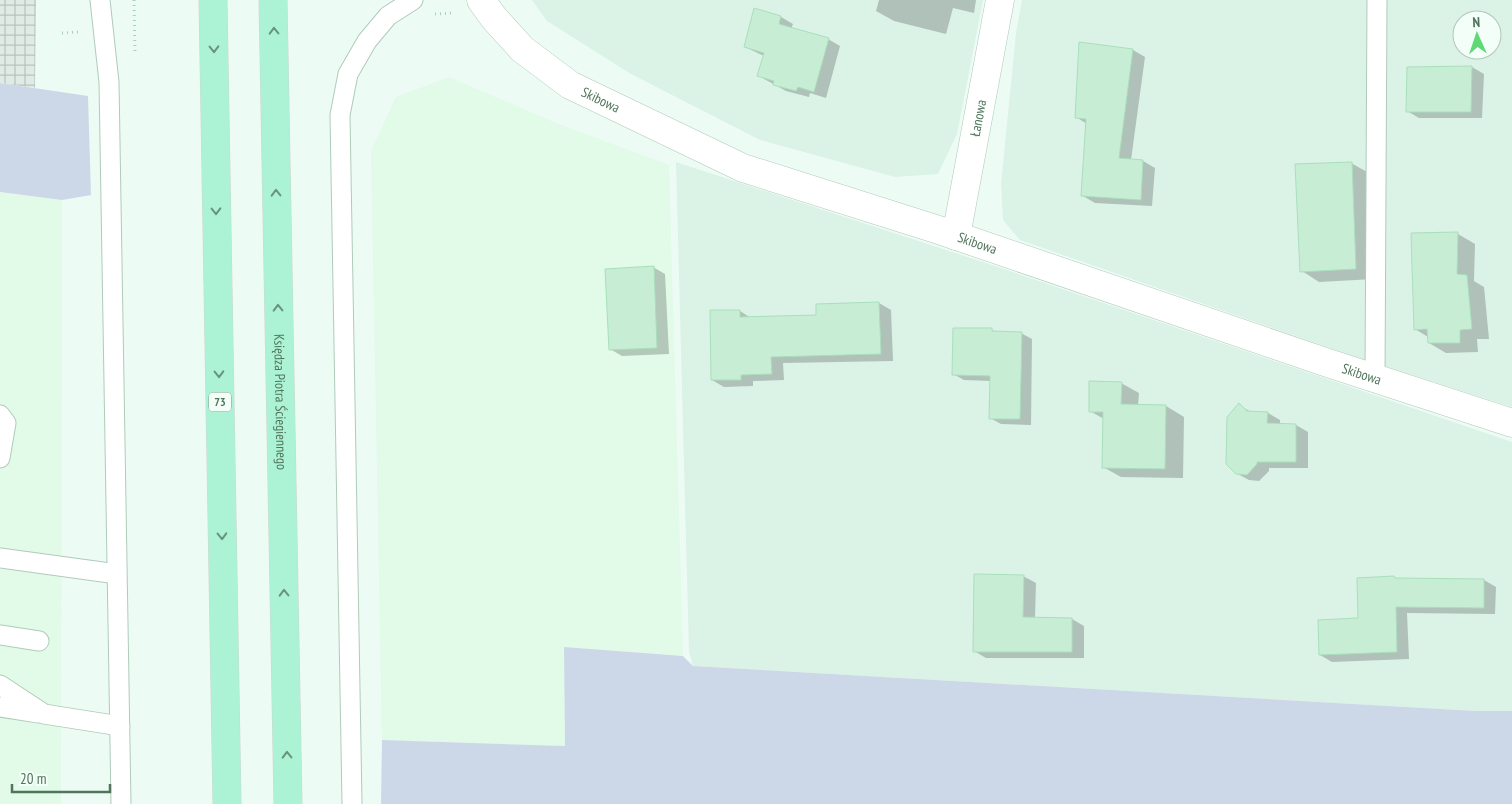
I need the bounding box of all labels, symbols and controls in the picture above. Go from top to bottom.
north arrow [1452,10,1502,60]
text: N [1472,13,1481,31]
one-way arrow [268,26,279,34]
one-way arrow [208,45,219,53]
street label: Skibowa [579,83,623,117]
street label: Łanowa [966,98,990,138]
one-way arrow [271,189,282,197]
one-way arrow [211,207,222,215]
street label: Skibowa [955,228,999,258]
one-way arrow [273,304,284,312]
street label: Księdza Piotra Ściegiennego [270,334,291,470]
street label: Skibowa [1340,359,1384,389]
one-way arrow [214,370,224,378]
road number: 73 [209,392,231,412]
one-way arrow [217,532,227,540]
one-way arrow [279,589,289,596]
one-way arrow [282,751,292,759]
scale bar [12,762,110,794]
text: 20 m [20,769,46,788]

